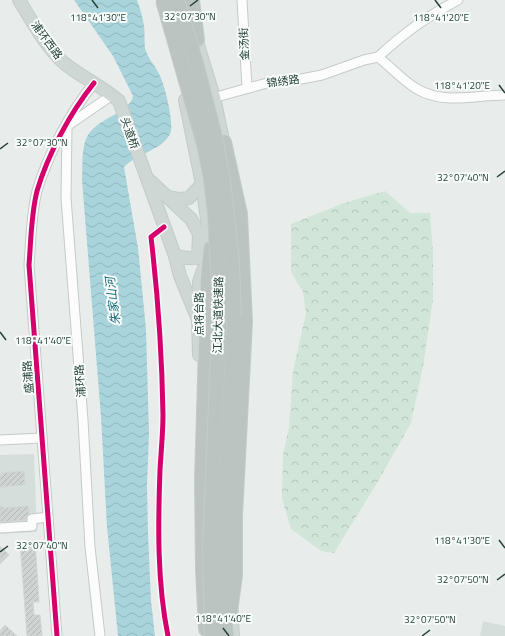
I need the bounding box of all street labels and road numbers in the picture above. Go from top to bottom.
street label: 浦环西路 [28,17,66,63]
street label: 金汤街 [235,27,253,61]
street label: 锦绣路 [266,71,300,91]
street label: 头道桥 [117,115,143,151]
street label: 江北大道快速路 [209,276,227,354]
street label: 点将台路 [191,292,207,336]
street label: 盛浦路 [19,360,37,394]
street label: 浦环路 [71,364,89,398]

